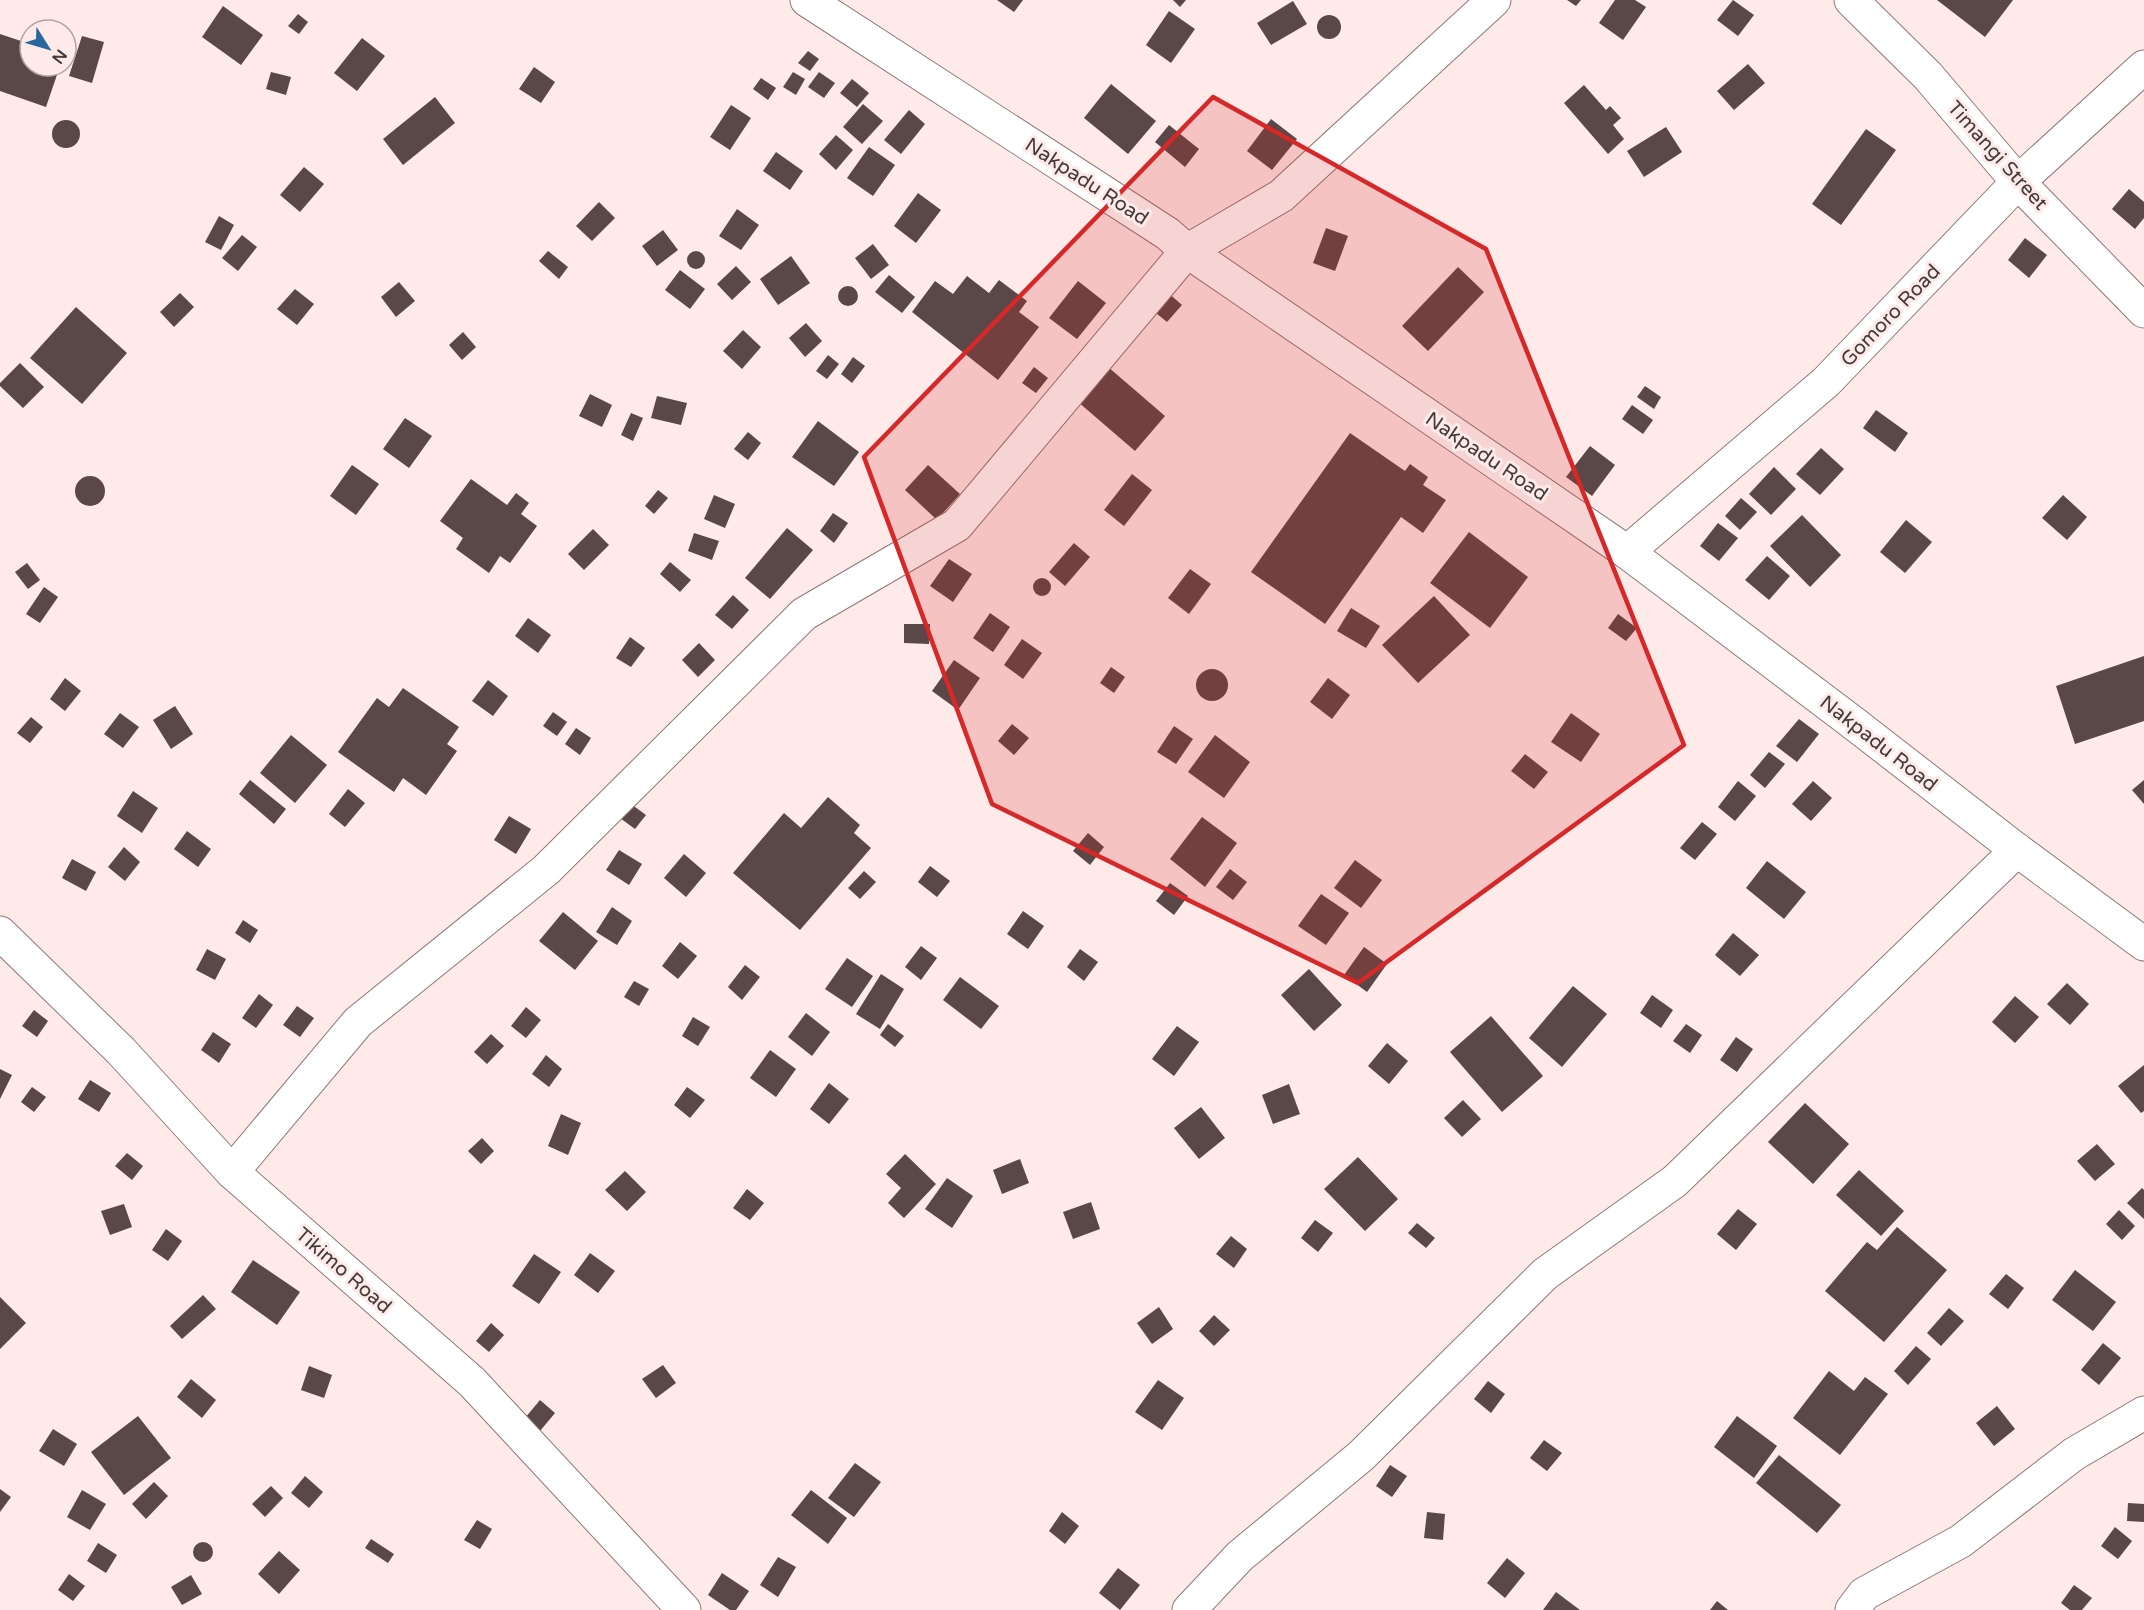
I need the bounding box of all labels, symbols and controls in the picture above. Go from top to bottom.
north arrow [18,18,78,78]
text: N [47,45,71,68]
street label: Timangi Street [1942,96,2053,216]
street label: Nakpadu Road [1020,133,1153,231]
street label: Gomoro Road [1836,260,1945,372]
street label: Nakpadu Road [1421,407,1552,507]
street label: Nakpadu Road [1815,691,1942,797]
street label: Tikimo Road [291,1223,396,1319]

